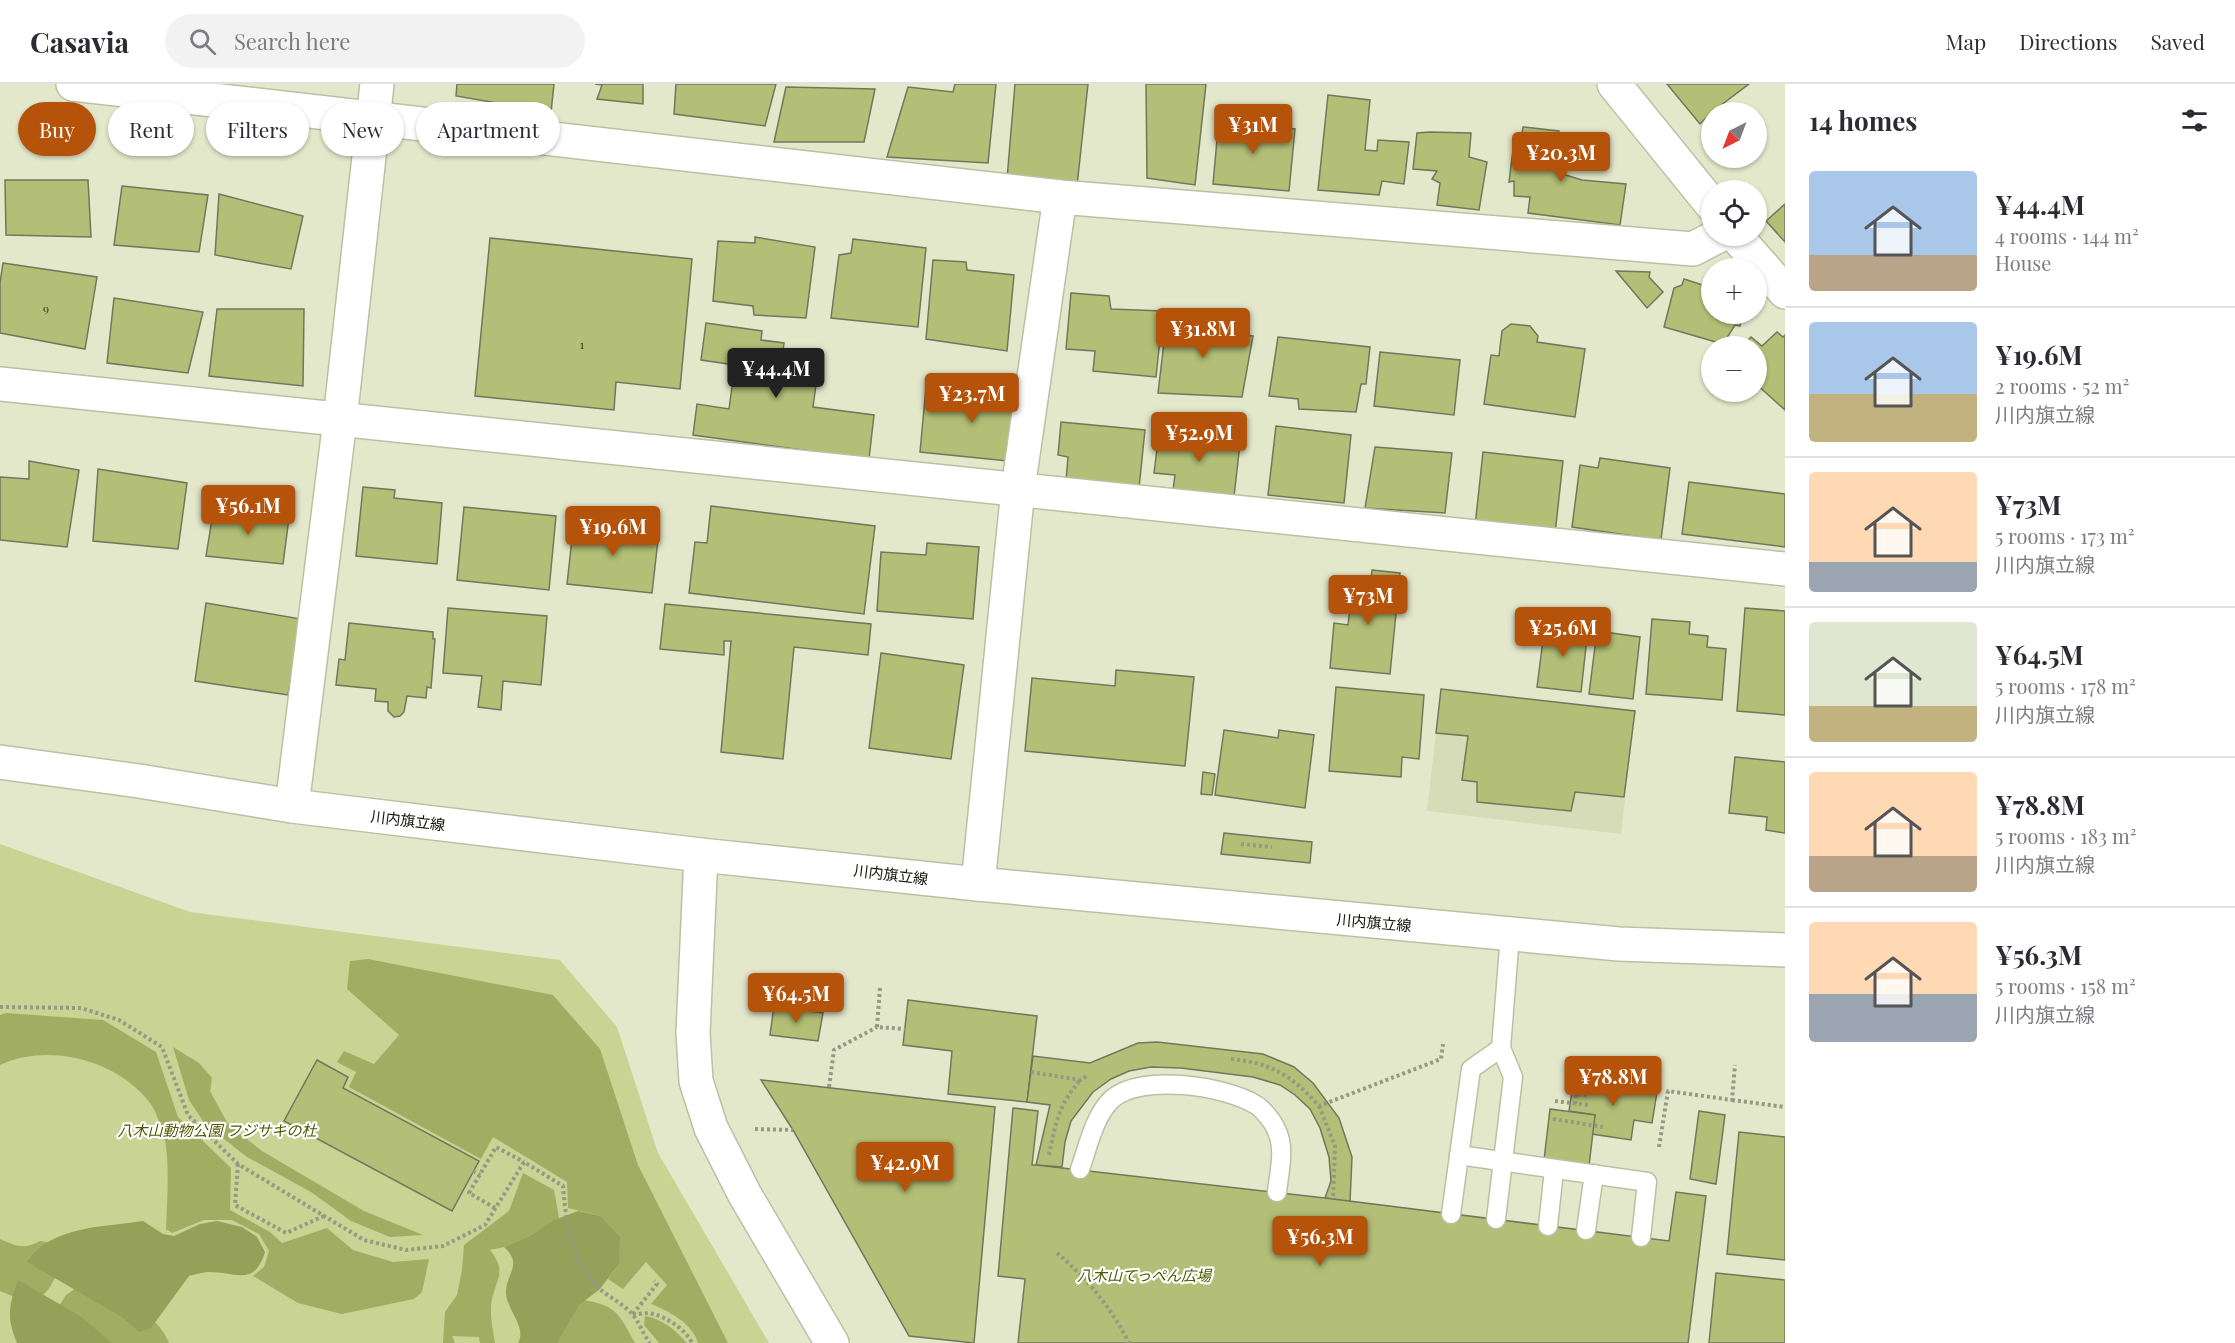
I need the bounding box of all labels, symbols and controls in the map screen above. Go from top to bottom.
search box [165,14,585,68]
text: Casavia [30,23,129,60]
icon: search [186,25,219,58]
text: Search here [234,26,350,56]
text: Map [1945,27,1986,55]
text: Directions [2019,27,2117,55]
text: Saved [2150,27,2205,55]
chip: Buy [18,102,96,156]
chip: Rent [108,102,194,156]
chip: Filters [206,102,309,156]
chip: New [321,102,404,156]
chip: Apartment [416,102,560,156]
north arrow [1701,102,1767,168]
map controls [1701,102,1767,402]
text: 14 homes [1809,103,1917,138]
pin: ¥31M [1217,104,1289,155]
icon: filters [2178,104,2211,137]
text: ¥31M [1228,110,1278,137]
pin: ¥20.3M [1512,132,1610,183]
text: ¥20.3M [1526,138,1596,165]
button: locate [1701,180,1767,246]
text: ¥44.4M [1995,187,2085,222]
icon: home [1857,195,1929,267]
text: 4 rooms · 144 m² [1995,222,2139,249]
text: House [1995,249,2051,276]
button: + [1701,258,1767,324]
house number: 9 [43,300,49,316]
pin: ¥31.8M [1154,308,1252,359]
text: ¥31.8M [1170,314,1236,341]
house number: 1 [580,336,585,352]
button: − [1701,336,1767,402]
text: ¥19.6M [1995,337,2083,372]
icon: home [1857,346,1929,418]
pin: ¥44.4M [727,348,825,399]
text: ¥44.4M [741,354,811,381]
text: 2 rooms · 52 m² [1995,372,2129,399]
pin: ¥23.7M [923,373,1021,424]
text: ¥23.7M [939,379,1005,406]
text: 川内旗立線 [1995,400,2095,427]
pin: ¥52.9M [1150,412,1248,463]
text: ¥52.9M [1165,418,1233,445]
pin: ¥56.1M [199,485,297,536]
text: ¥73M [1995,487,2061,522]
text: ¥56.1M [215,491,281,518]
icon: home [1857,496,1929,568]
pin: ¥19.6M [564,506,662,557]
text: ¥19.6M [579,512,647,539]
text: 5 rooms · 173 m² [1995,522,2134,549]
text: 川内旗立線 [1995,550,2095,577]
pin: ¥73M [1332,575,1404,626]
text: ¥73M [1343,581,1393,608]
pin: ¥25.6M [1514,607,1612,658]
text: ¥25.6M [1529,613,1597,640]
text: ¥64.5M [1995,637,2084,672]
icon: home [1857,646,1929,718]
text: 5 rooms · 178 m² [1995,672,2136,699]
text: 川内旗立線 [1995,700,2095,727]
text: ¥78.8M [1995,787,2085,822]
icon: home [1857,796,1929,868]
street label: 川内旗立線 [370,806,446,834]
text: 5 rooms · 183 m² [1995,822,2136,849]
text: 川内旗立線 [1995,850,2095,877]
street label: 川内旗立線 [853,860,929,888]
street label: 川内旗立線 [1336,909,1412,935]
text: ¥56.3M [1995,937,2082,972]
icon: home [1857,946,1929,1018]
text: 5 rooms · 158 m² [1995,972,2136,999]
pin: ¥64.5M [747,973,845,1024]
text: ¥64.5M [762,979,830,1006]
text: 川内旗立線 [1995,1000,2095,1027]
pin: ¥78.8M [1564,1056,1662,1107]
text: ¥78.8M [1578,1062,1648,1089]
park label: 八木山動物公園 フジサキの杜 [118,1120,317,1140]
pin: ¥42.9M [856,1142,954,1193]
text: ¥42.9M [870,1148,940,1175]
pin: ¥56.3M [1271,1216,1369,1267]
text: ¥56.3M [1286,1222,1354,1249]
park label: 八木山てっぺん広場 [1077,1265,1213,1285]

